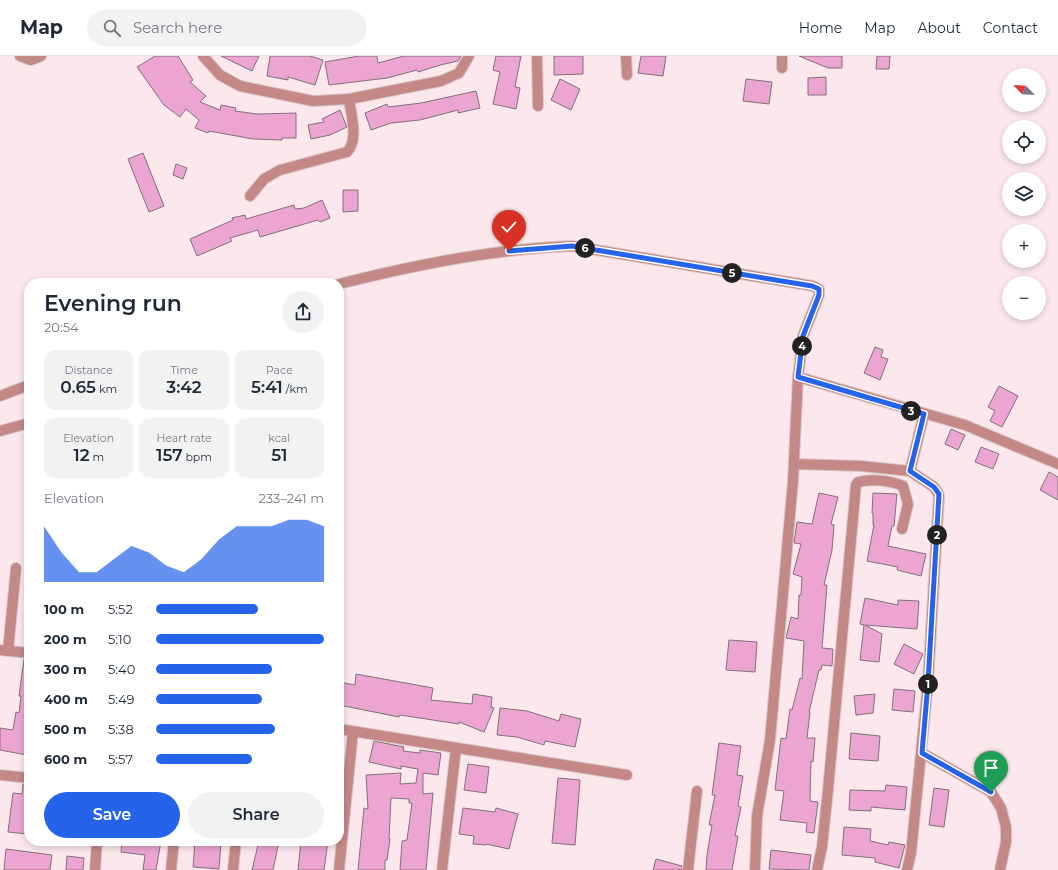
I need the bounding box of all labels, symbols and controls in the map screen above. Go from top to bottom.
search box [87,10,367,46]
text: Map [20,16,63,39]
icon: search [101,17,123,39]
text: Search here [133,18,222,37]
text: Home [799,19,842,37]
text: Map [864,19,895,37]
text: About [917,19,961,37]
text: Contact [983,19,1038,37]
north arrow [1002,68,1046,112]
map controls [1002,68,1046,320]
button: locate [1002,120,1046,164]
button: layers [1002,172,1046,216]
pin [492,210,526,251]
icon: check [498,216,520,238]
button: + [1002,224,1046,268]
pin: 6 [575,238,595,258]
text: 6 [581,241,589,255]
pin: 5 [722,263,742,283]
text: 5 [729,266,735,280]
button: − [1002,276,1046,320]
text: Evening run [44,290,182,317]
button: share [282,291,324,333]
text: 20:54 [44,319,79,335]
pin: 4 [792,336,812,356]
text: 4 [798,339,806,353]
text: Distance [65,363,113,377]
text: Time [170,363,198,377]
text: Pace [266,363,293,377]
text: 0.65 [60,377,96,397]
text: 3:42 [166,377,202,397]
text: 5:41 [251,377,283,397]
text: km [96,382,117,396]
text: /km [283,382,308,396]
pin: 3 [901,401,921,421]
text: 3 [908,404,914,418]
text: Elevation [63,431,114,445]
text: Heart rate [156,431,212,445]
text: kcal [268,431,290,445]
text: 12 [73,445,90,465]
text: 157 [156,445,183,465]
text: 51 [271,445,288,465]
text: m [90,450,104,464]
text: bpm [183,450,212,464]
text: Elevation [44,490,104,506]
text: 233–241 m [258,490,324,506]
pin: 2 [927,525,947,545]
text: 2 [934,528,940,542]
text: 100 m [44,601,84,617]
text: 5:52 [108,601,133,617]
text: 200 m [44,631,87,647]
text: 5:10 [108,631,131,647]
text: 300 m [44,661,87,677]
text: 5:40 [108,661,135,677]
pin: 1 [918,674,938,694]
text: 1 [926,677,930,691]
text: 400 m [44,691,88,707]
text: 5:49 [108,691,135,707]
text: 500 m [44,721,87,737]
text: 5:38 [108,721,134,737]
text: 600 m [44,751,87,767]
text: 5:57 [108,751,133,767]
pin [974,751,1008,792]
icon: arrive [980,757,1002,779]
button: Save [44,792,180,838]
button: Share [188,792,324,838]

